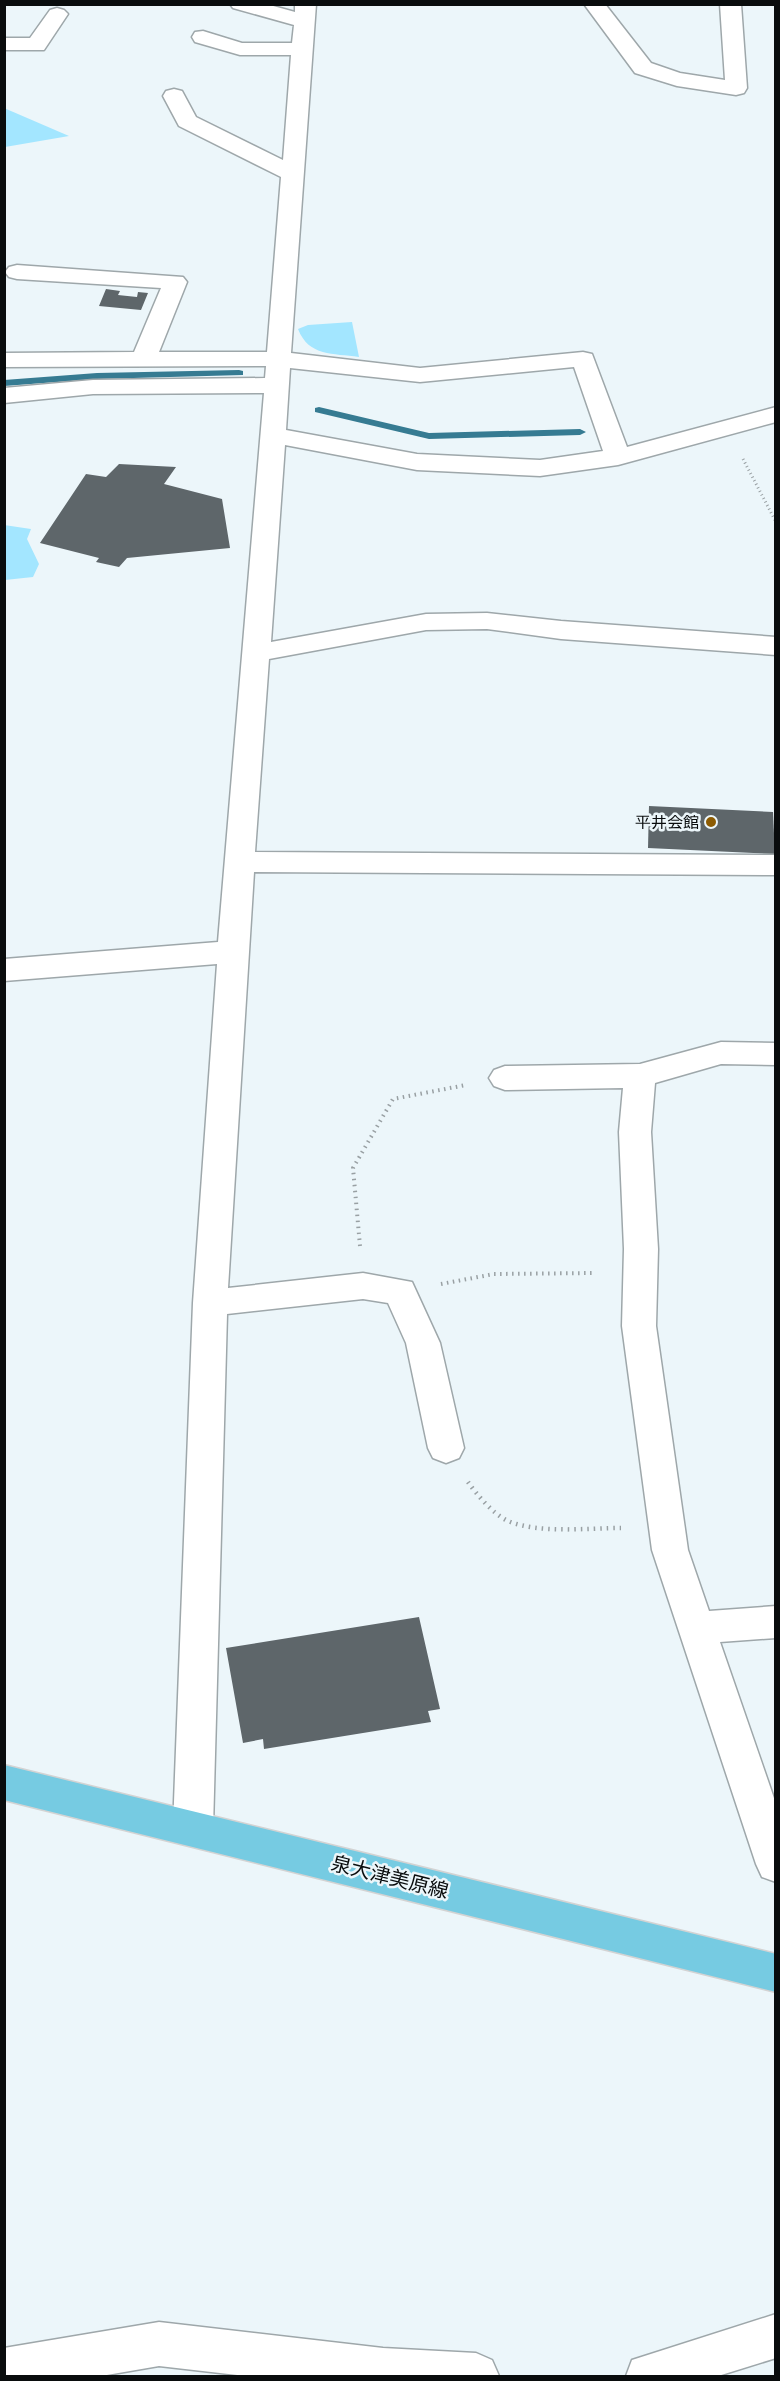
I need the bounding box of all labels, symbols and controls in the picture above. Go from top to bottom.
place label: 平井会館 [635,812,699,832]
marker: 平井会館 [704,815,718,829]
street label: 泉大津美原線 [329,1849,452,1904]

